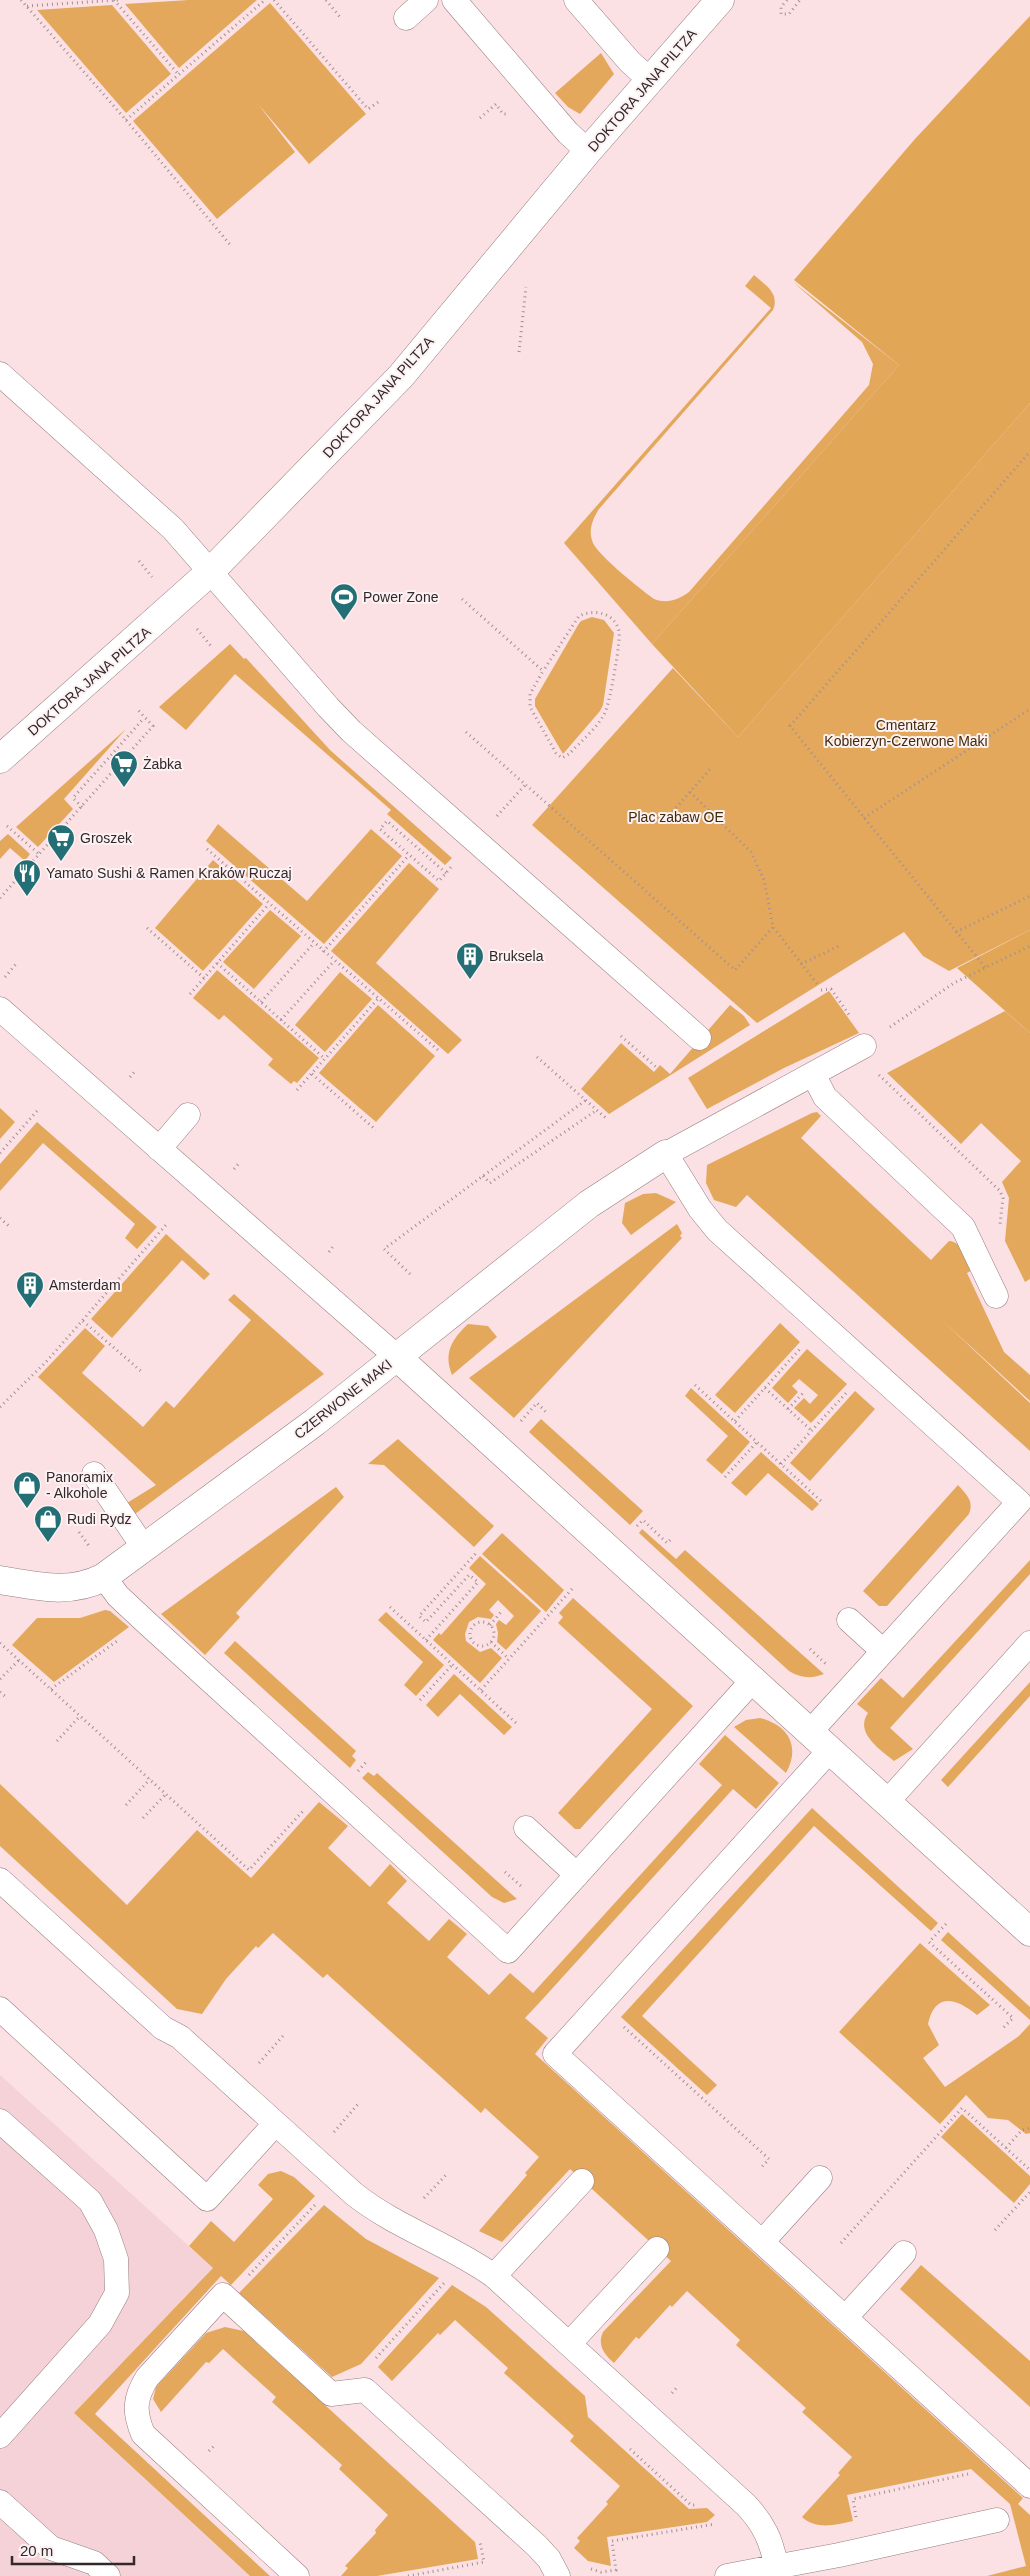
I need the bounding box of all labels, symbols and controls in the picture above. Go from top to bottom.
street label: DOKTORA JANA PILTZA [584,25,700,155]
street label: DOKTORA JANA PILTZA [319,333,437,461]
sports icon: Power Zone [329,582,359,621]
place label: Power Zone [363,589,439,605]
street label: DOKTORA JANA PILTZA [24,623,154,739]
park label: Cmentarz Kobierzyn-Czerwone Maki [824,717,988,749]
supermarket icon: Żabka [109,749,139,788]
place label: Żabka [143,755,182,772]
park label: Plac zabaw OE [628,809,724,825]
supermarket icon: Groszek [46,823,76,862]
place label: Groszek [80,830,133,846]
restaurant icon: Yamato Sushi & Ramen Kraków Ruczaj [12,858,42,897]
place label: Yamato Sushi & Ramen Kraków Ruczaj [46,865,292,881]
building icon: Bruksela [455,941,485,980]
place label: Bruksela [489,948,544,964]
building icon: Amsterdam [15,1270,45,1309]
place label: Amsterdam [49,1277,121,1293]
street label: CZERWONE MAKI [291,1356,395,1442]
place label: Panoramix - Alkohole [46,1469,113,1501]
shop icon: Panoramix - Alkohole [12,1470,42,1509]
shop icon: Rudi Rydz [33,1504,63,1543]
place label: Rudi Rydz [67,1511,132,1527]
scale bar [12,2534,135,2566]
text: 20 m [20,2542,53,2559]

